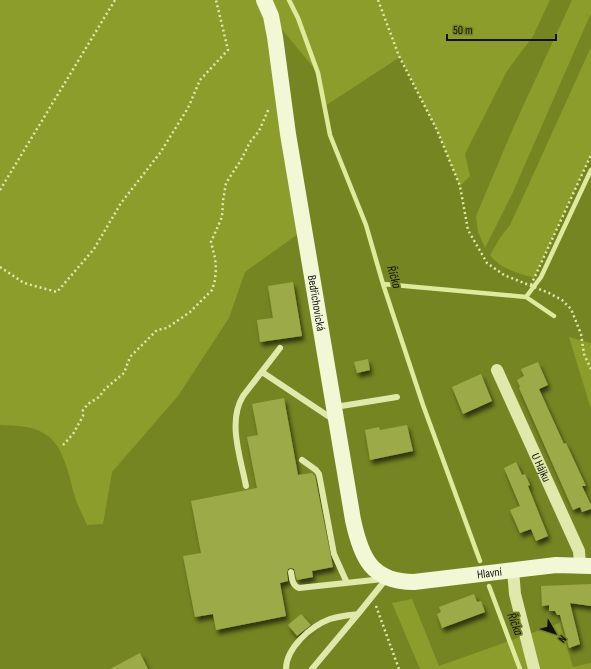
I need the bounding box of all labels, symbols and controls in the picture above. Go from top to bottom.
scale bar [447,16,556,42]
text: 50 m [453,23,473,38]
water label: Říčka [383,264,405,291]
street label: Bedřichovická [304,274,329,332]
street label: U Hájku [528,451,554,484]
street label: Hlavní [476,564,503,582]
water label: Říčka [504,610,527,638]
north arrow [535,613,575,653]
text: N [555,633,569,645]

